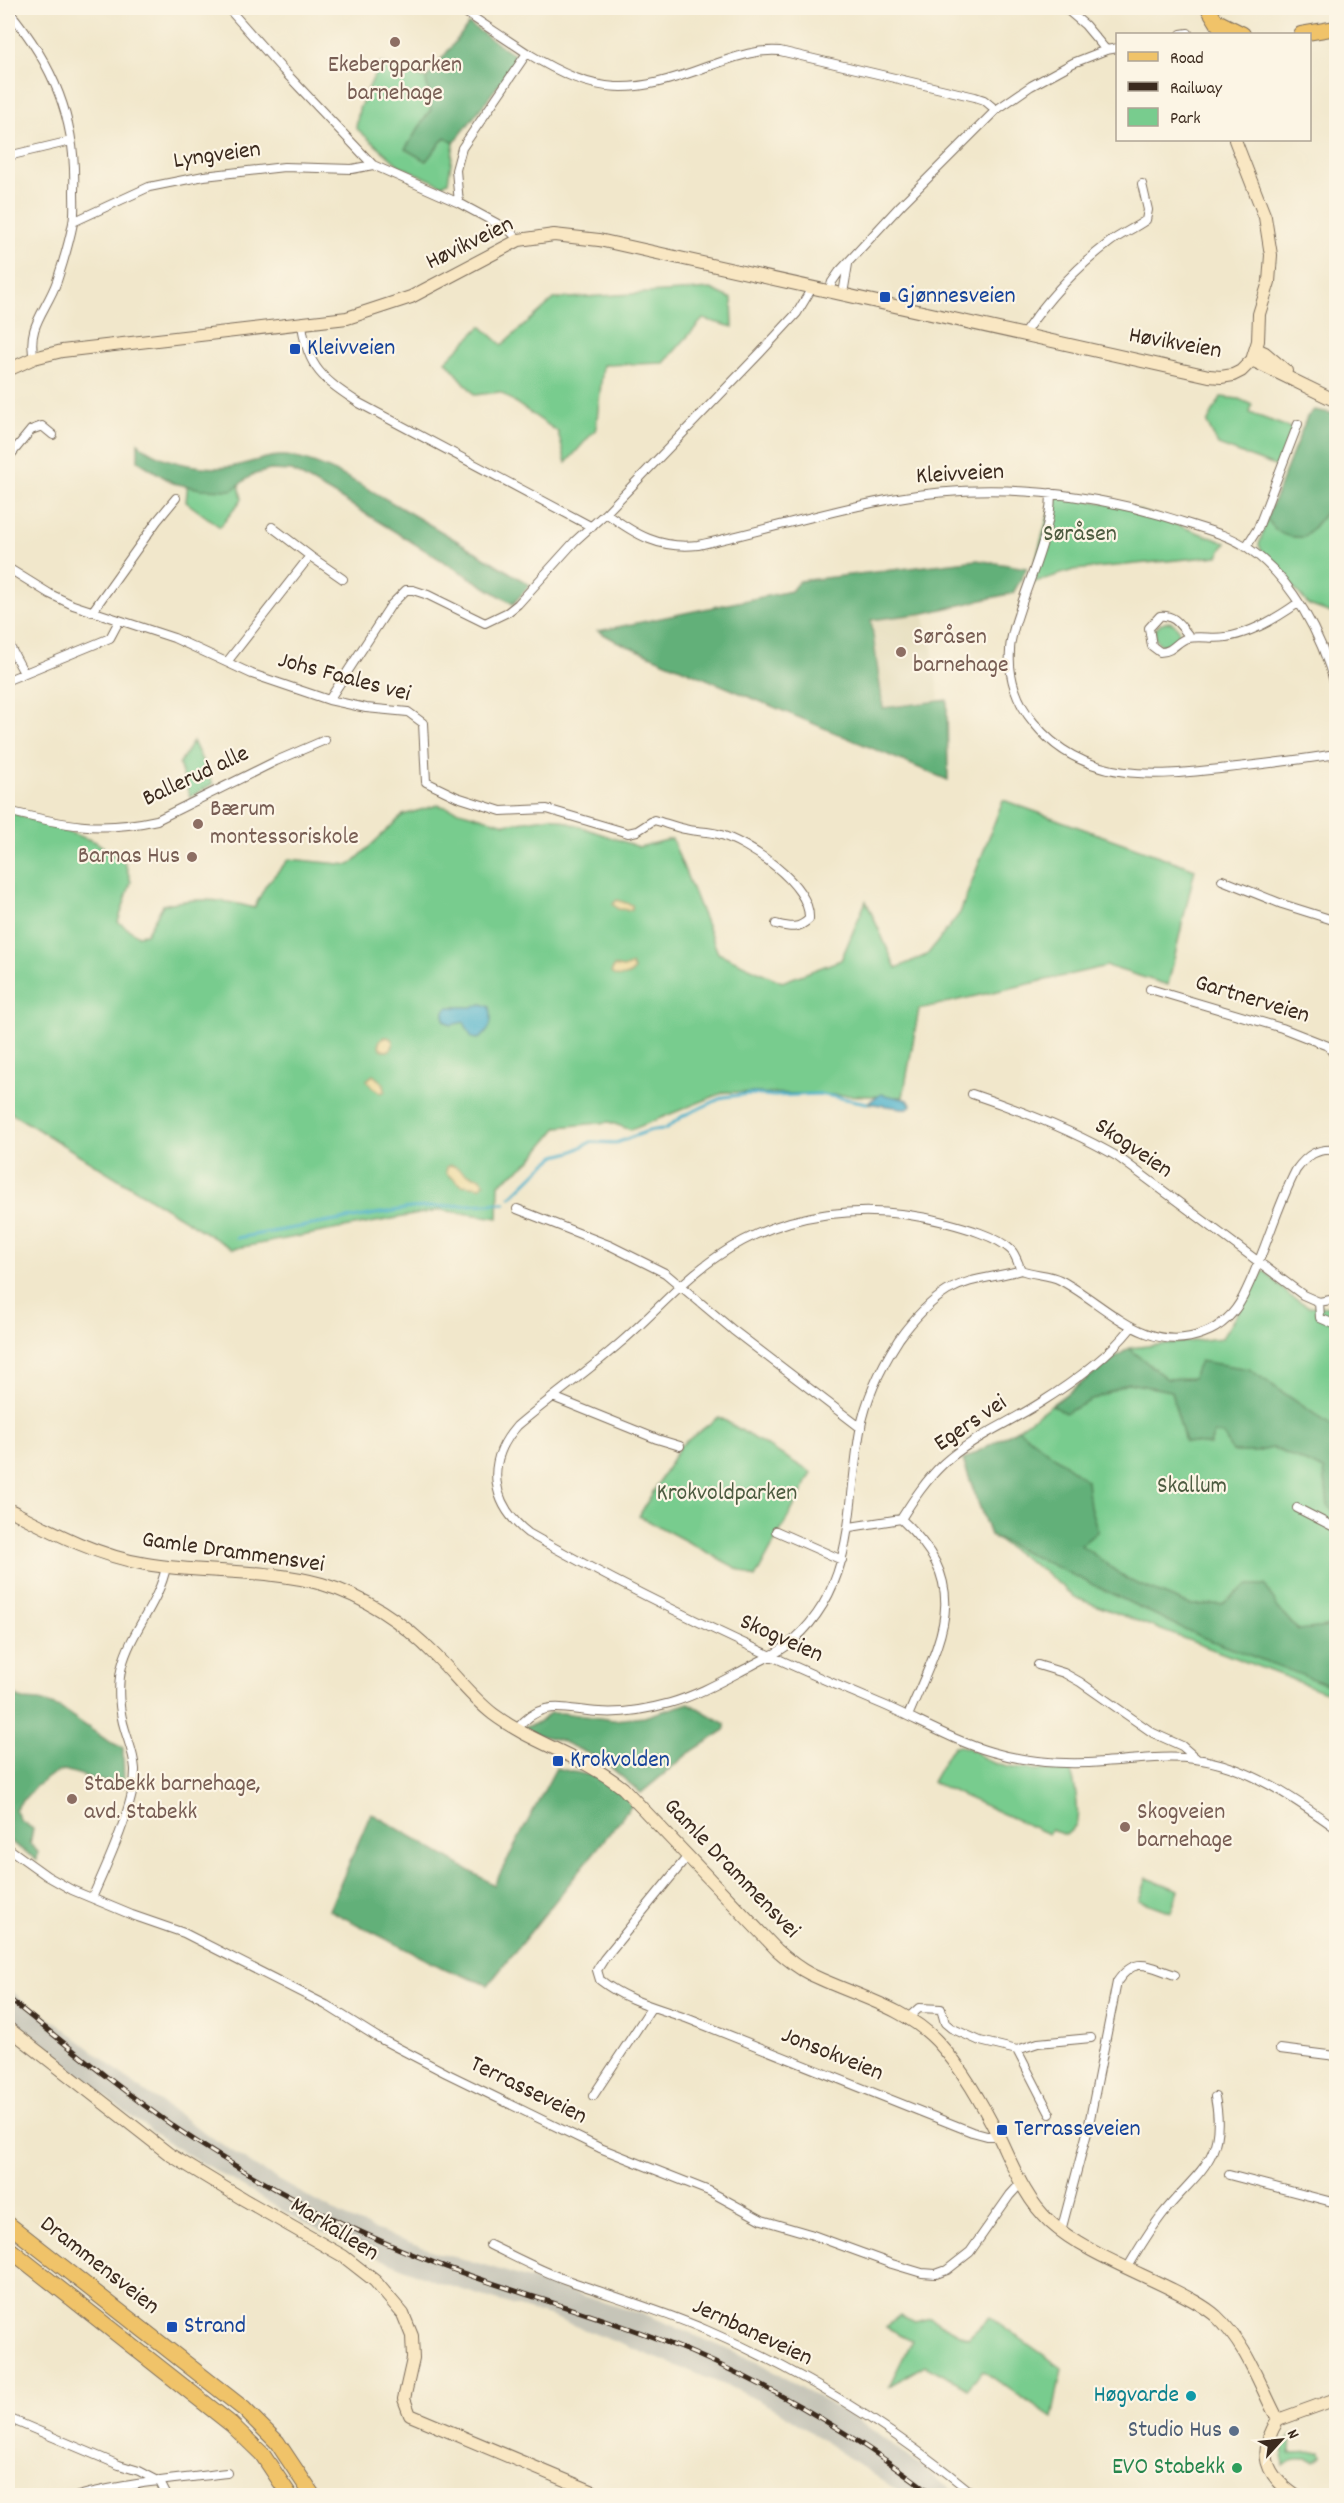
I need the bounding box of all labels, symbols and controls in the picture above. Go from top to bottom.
legend [1116,33,1311,141]
marker: Ekebergparken barnehage [388,35,402,49]
text: Road [1170,47,1204,72]
place label: Ekebergparken barnehage [328,49,462,111]
text: Railway [1170,77,1223,102]
text: Park [1170,107,1201,132]
street label: Lyngveien [171,133,263,179]
street label: Høvikveien [420,208,520,280]
place label: Gjønnesveien [897,280,1016,314]
marker: Gjønnesveien [878,290,892,304]
street label: Høvikveien [1126,319,1224,369]
place label: Kleivveien [307,332,395,366]
marker: Kleivveien [288,342,302,356]
street label: Kleivveien [915,456,1005,494]
park label: Søråsen [1043,518,1117,552]
place label: Søråsen barnehage [913,621,1009,683]
street label: Johs Faales vei [274,644,414,712]
marker: Søråsen barnehage [894,645,908,659]
street label: Ballerud alle [137,738,255,816]
place label: Bærum montessoriskole [210,793,359,855]
marker: Bærum montessoriskole [191,817,205,831]
place label: Barnas Hus [78,840,180,874]
marker: Barnas Hus [185,850,199,864]
street label: Gartnerveien [1190,966,1314,1034]
street label: Skogveien [1087,1110,1179,1188]
street label: Egers vei [928,1387,1014,1461]
park label: Skallum [1157,1470,1227,1504]
park label: Krokvoldparken [657,1477,797,1511]
street label: Gamle Drammensvei [140,1523,326,1583]
street label: Skogveien [734,1606,828,1672]
place label: Krokvolden [570,1744,670,1778]
marker: Krokvolden [551,1754,565,1768]
place label: Stabekk barnehage, avd. Stabekk [84,1768,261,1830]
street label: Gamle Drammensvei [655,1791,807,1947]
marker: Stabekk barnehage, avd. Stabekk [65,1792,79,1806]
place label: Skogveien barnehage [1137,1796,1233,1858]
marker: Skogveien barnehage [1118,1820,1132,1834]
street label: Jonsokveien [776,2019,888,2091]
street label: Terrasseveien [464,2048,592,2134]
place label: Terrasseveien [1014,2113,1141,2147]
marker: Terrasseveien [995,2123,1009,2137]
street label: Markalleen [283,2189,385,2271]
street label: Drammensveien [32,2208,166,2324]
street label: Jernbaneveien [686,2290,818,2376]
place label: Strand [184,2310,246,2344]
marker: Strand [165,2320,179,2334]
place label: Høgvarde [1094,2379,1179,2413]
marker: Høgvarde [1184,2389,1198,2403]
north arrow [1251,2410,1311,2470]
place label: Studio Hus [1128,2414,1222,2448]
marker: Studio Hus [1227,2424,1241,2438]
text: N [1280,2426,1304,2443]
place label: EVO Stabekk [1112,2451,1225,2485]
marker: EVO Stabekk [1230,2461,1244,2475]

